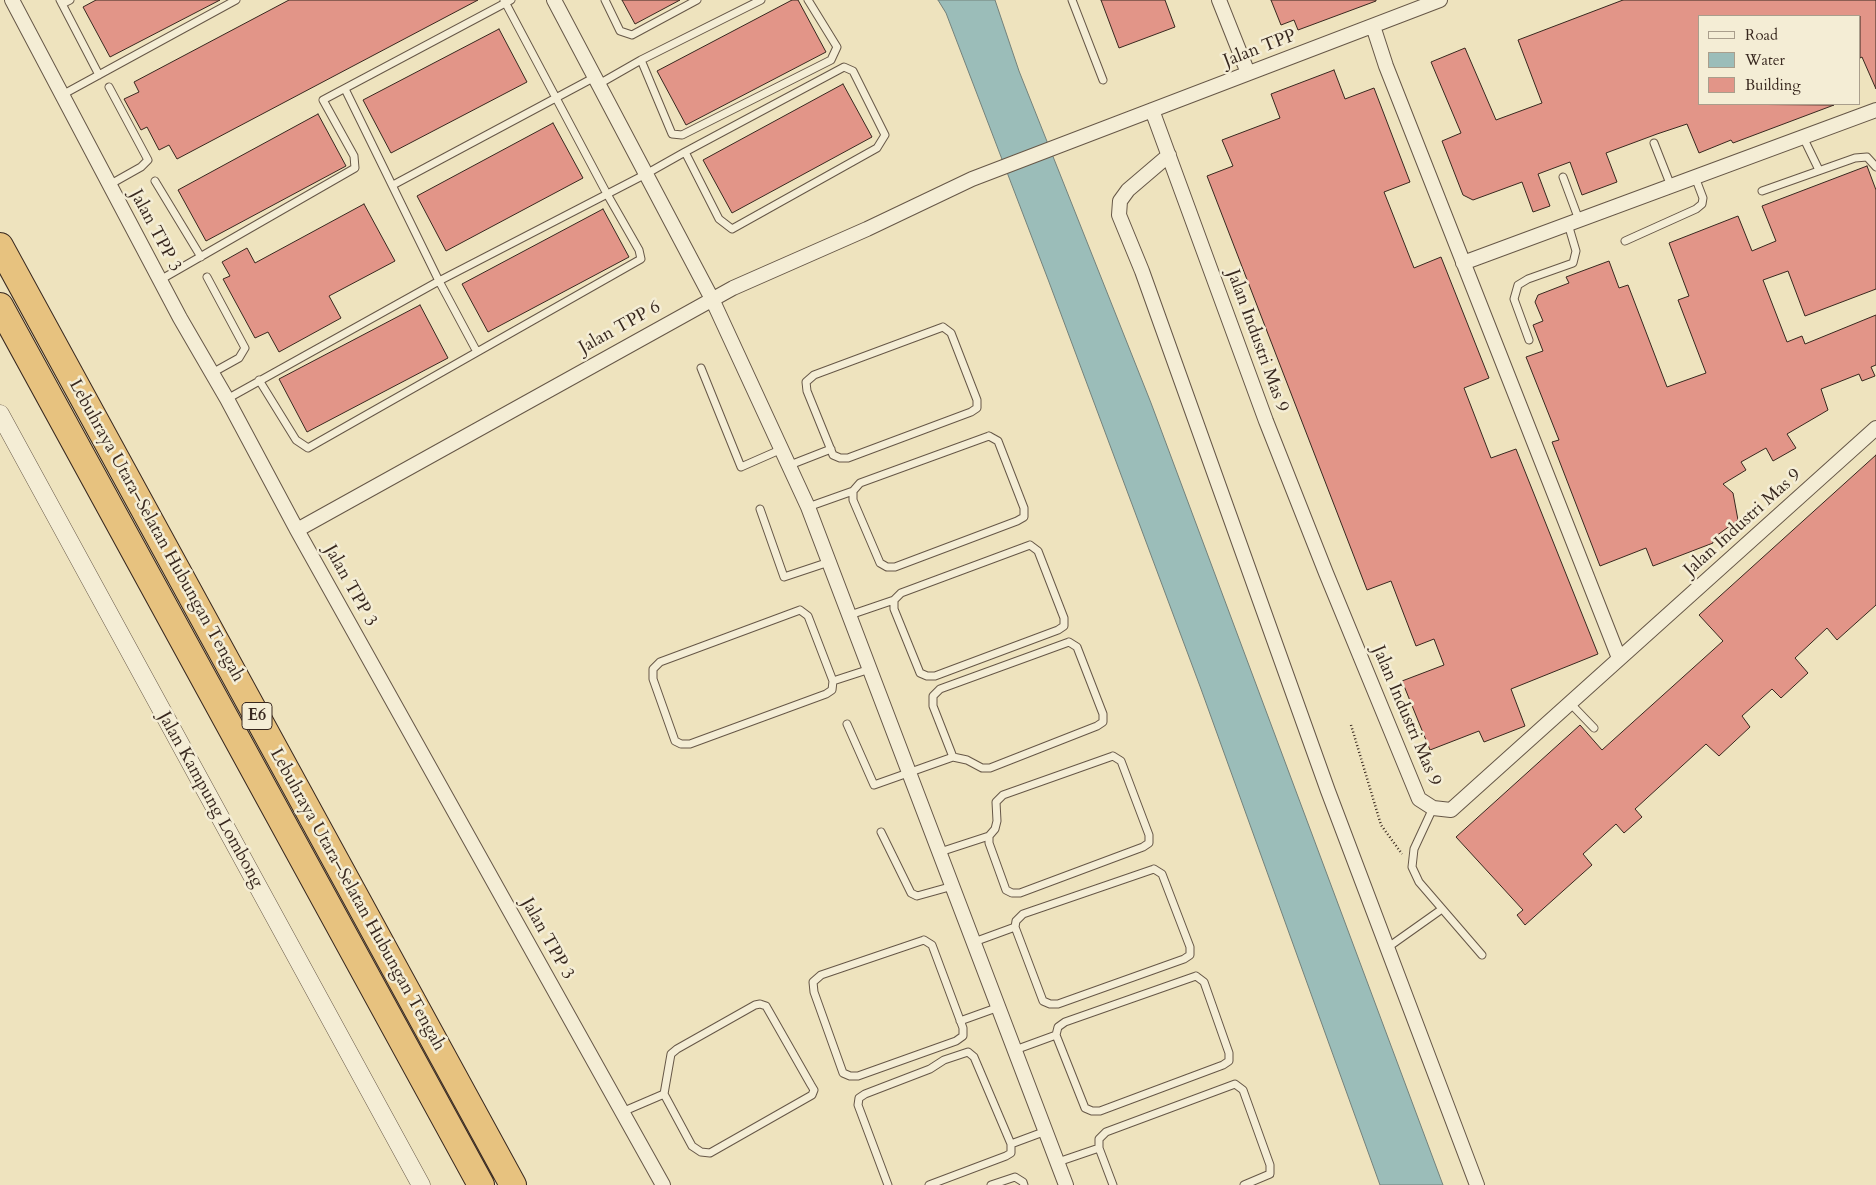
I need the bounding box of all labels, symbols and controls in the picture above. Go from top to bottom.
legend [1698,15,1861,105]
street label: Jalan TPP [1221,25,1299,73]
text: Road [1745,25,1778,45]
text: Water [1745,50,1785,70]
text: Building [1745,75,1801,95]
street label: Jalan TPP 3 [124,186,186,276]
street label: Jalan Industri Mas 9 [1221,267,1293,415]
street label: Jalan TPP 6 [575,297,665,359]
street label: Lebuhraya Utara–Selatan Hubungan Tengah [64,376,248,686]
street label: Jalan Industri Mas 9 [1680,465,1806,581]
street label: Jalan TPP 3 [319,541,381,631]
street label: Jalan Industri Mas 9 [1367,643,1445,789]
road number: E6 [242,702,272,729]
street label: Jalan Kampung Lombong [153,708,267,892]
street label: Lebuhraya Utara–Selatan Hubungan Tengah [265,745,449,1055]
street label: Jalan TPP 3 [516,894,578,984]

